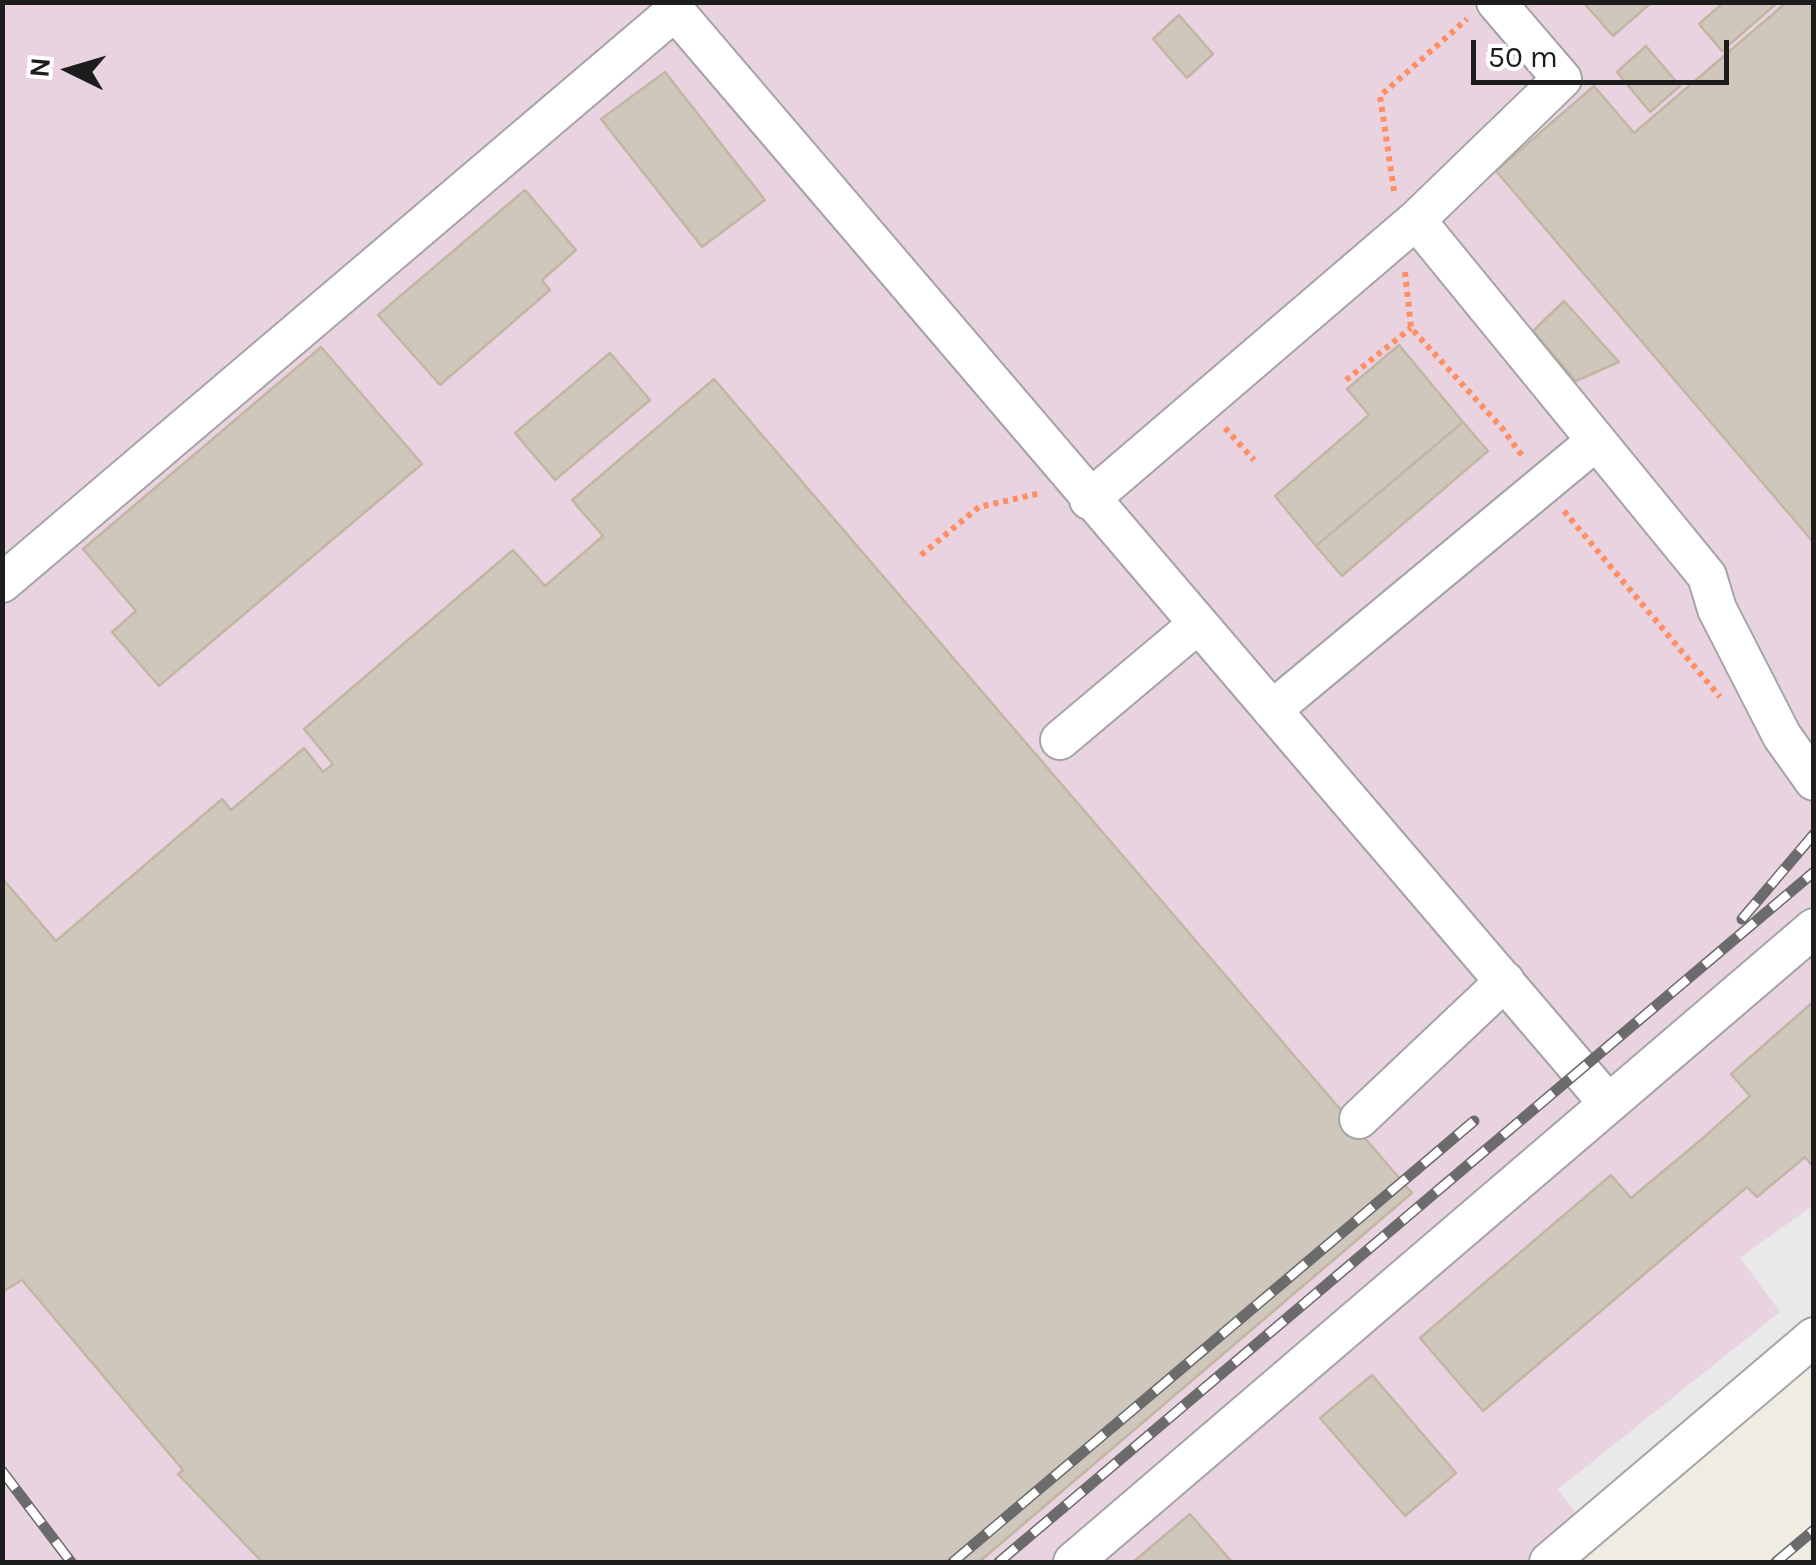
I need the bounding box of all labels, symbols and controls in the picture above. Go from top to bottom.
north arrow [20,20,120,120]
scale bar [1476,20,1734,82]
text: 50 m [1488,39,1558,75]
text: N [22,56,57,79]

